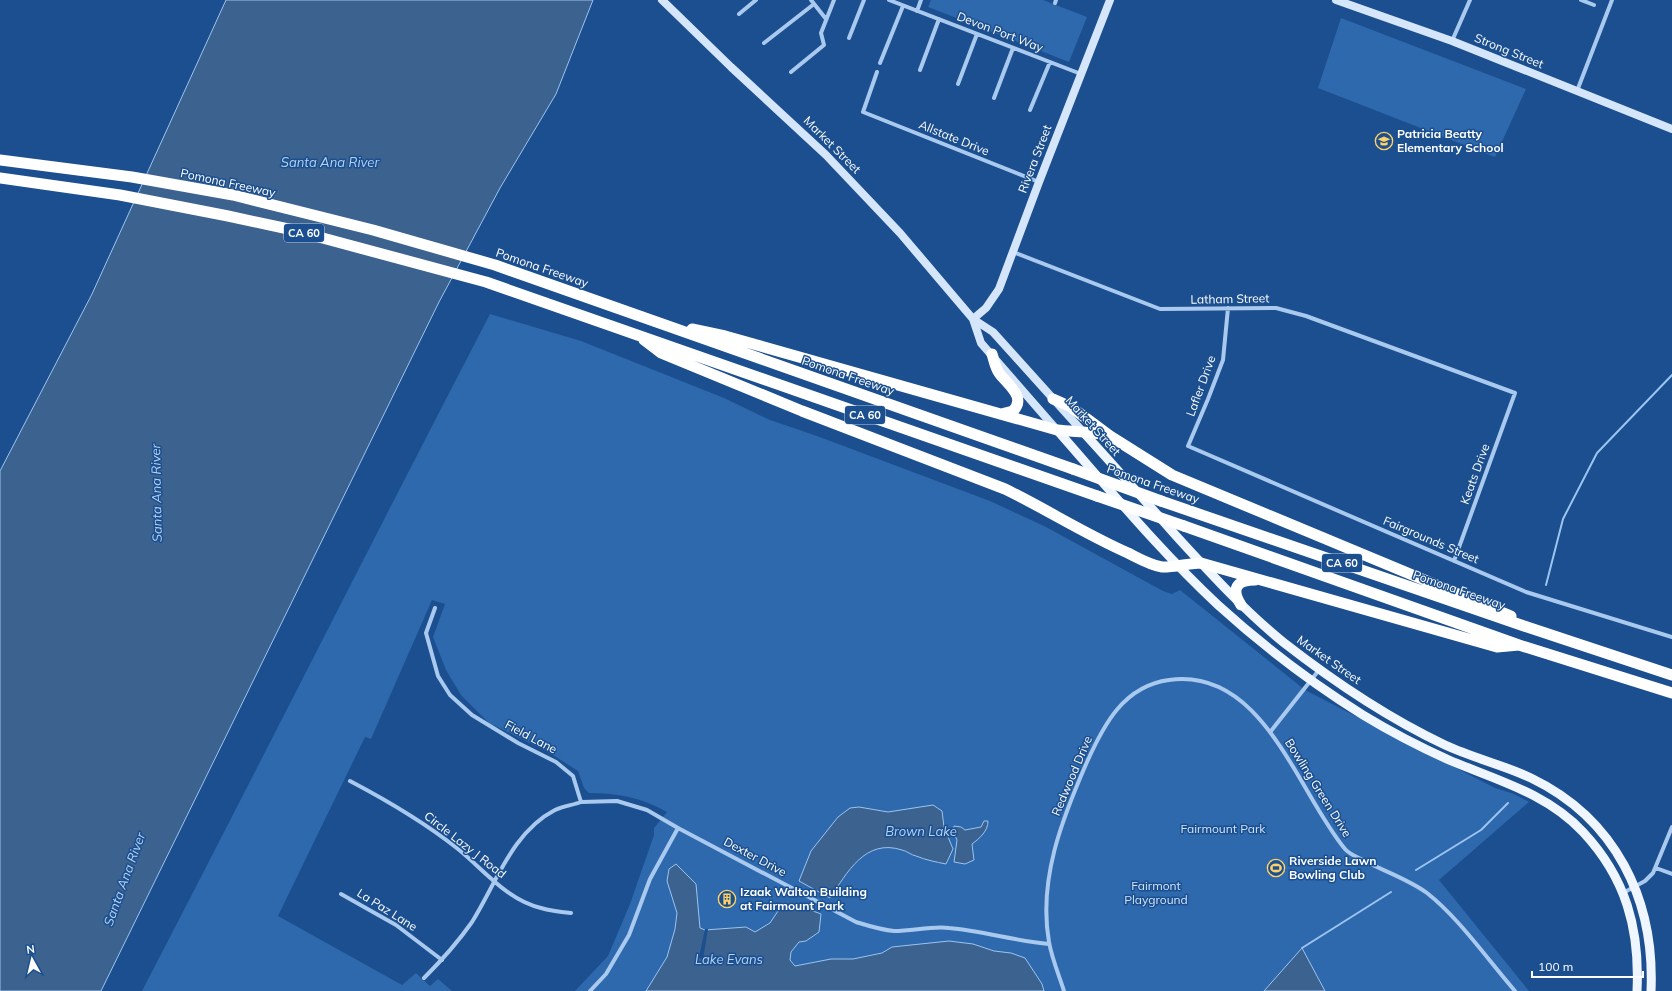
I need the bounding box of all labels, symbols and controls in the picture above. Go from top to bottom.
street label: Devon Port Way [955,8,1046,55]
street label: Strong Street [1472,30,1546,71]
street label: Market Street [801,113,864,176]
street label: Allstate Drive [917,117,992,158]
street label: Rivera Street [1015,123,1054,195]
place label: Patricia Beatty Elementary School [1397,126,1504,155]
school or university icon: Patricia Beatty Elementary School [1374,131,1394,151]
water label: Santa Ana River [281,154,380,170]
street label: Pomona Freeway [179,165,278,200]
road number: CA 60 [284,224,324,242]
street label: Pomona Freeway [494,245,591,291]
street label: Latham Street [1190,290,1270,307]
street label: Pomona Freeway [800,353,897,399]
street label: Lafler Drive [1183,353,1218,418]
street label: Market Street [1063,393,1124,459]
road number: CA 60 [845,406,885,424]
street label: Keats Drive [1457,441,1492,506]
water label: Santa Ana River [147,442,165,542]
street label: Pomona Freeway [1105,461,1202,507]
street label: Fairgrounds Street [1381,513,1481,566]
road number: CA 60 [1322,554,1362,572]
street label: Pomona Freeway [1411,567,1508,613]
street label: Market Street [1294,632,1364,687]
street label: Field Lane [503,717,560,756]
street label: Redwood Drive [1048,734,1095,818]
street label: Bowling Green Drive [1282,736,1355,840]
street label: Circle Lazy J Road [421,808,509,881]
park label: Fairmount Park [1181,821,1266,836]
water label: Brown Lake [885,823,957,839]
water label: Santa Ana River [100,829,149,928]
street label: Dexter Drive [721,834,789,879]
place label: Riverside Lawn Bowling Club [1289,853,1377,882]
sports icon: Riverside Lawn Bowling Club [1266,858,1286,878]
park label: Fairmont Playground [1124,878,1188,907]
place label: Izaak Walton Building at Fairmount Park [740,884,867,913]
street label: La Paz Lane [354,885,420,934]
building icon: Izaak Walton Building at Fairmount Park [717,889,737,909]
north arrow [12,939,52,979]
text: N [26,942,36,957]
water label: Lake Evans [695,951,763,967]
scale bar [1532,953,1643,979]
text: 100 m [1538,959,1573,974]

